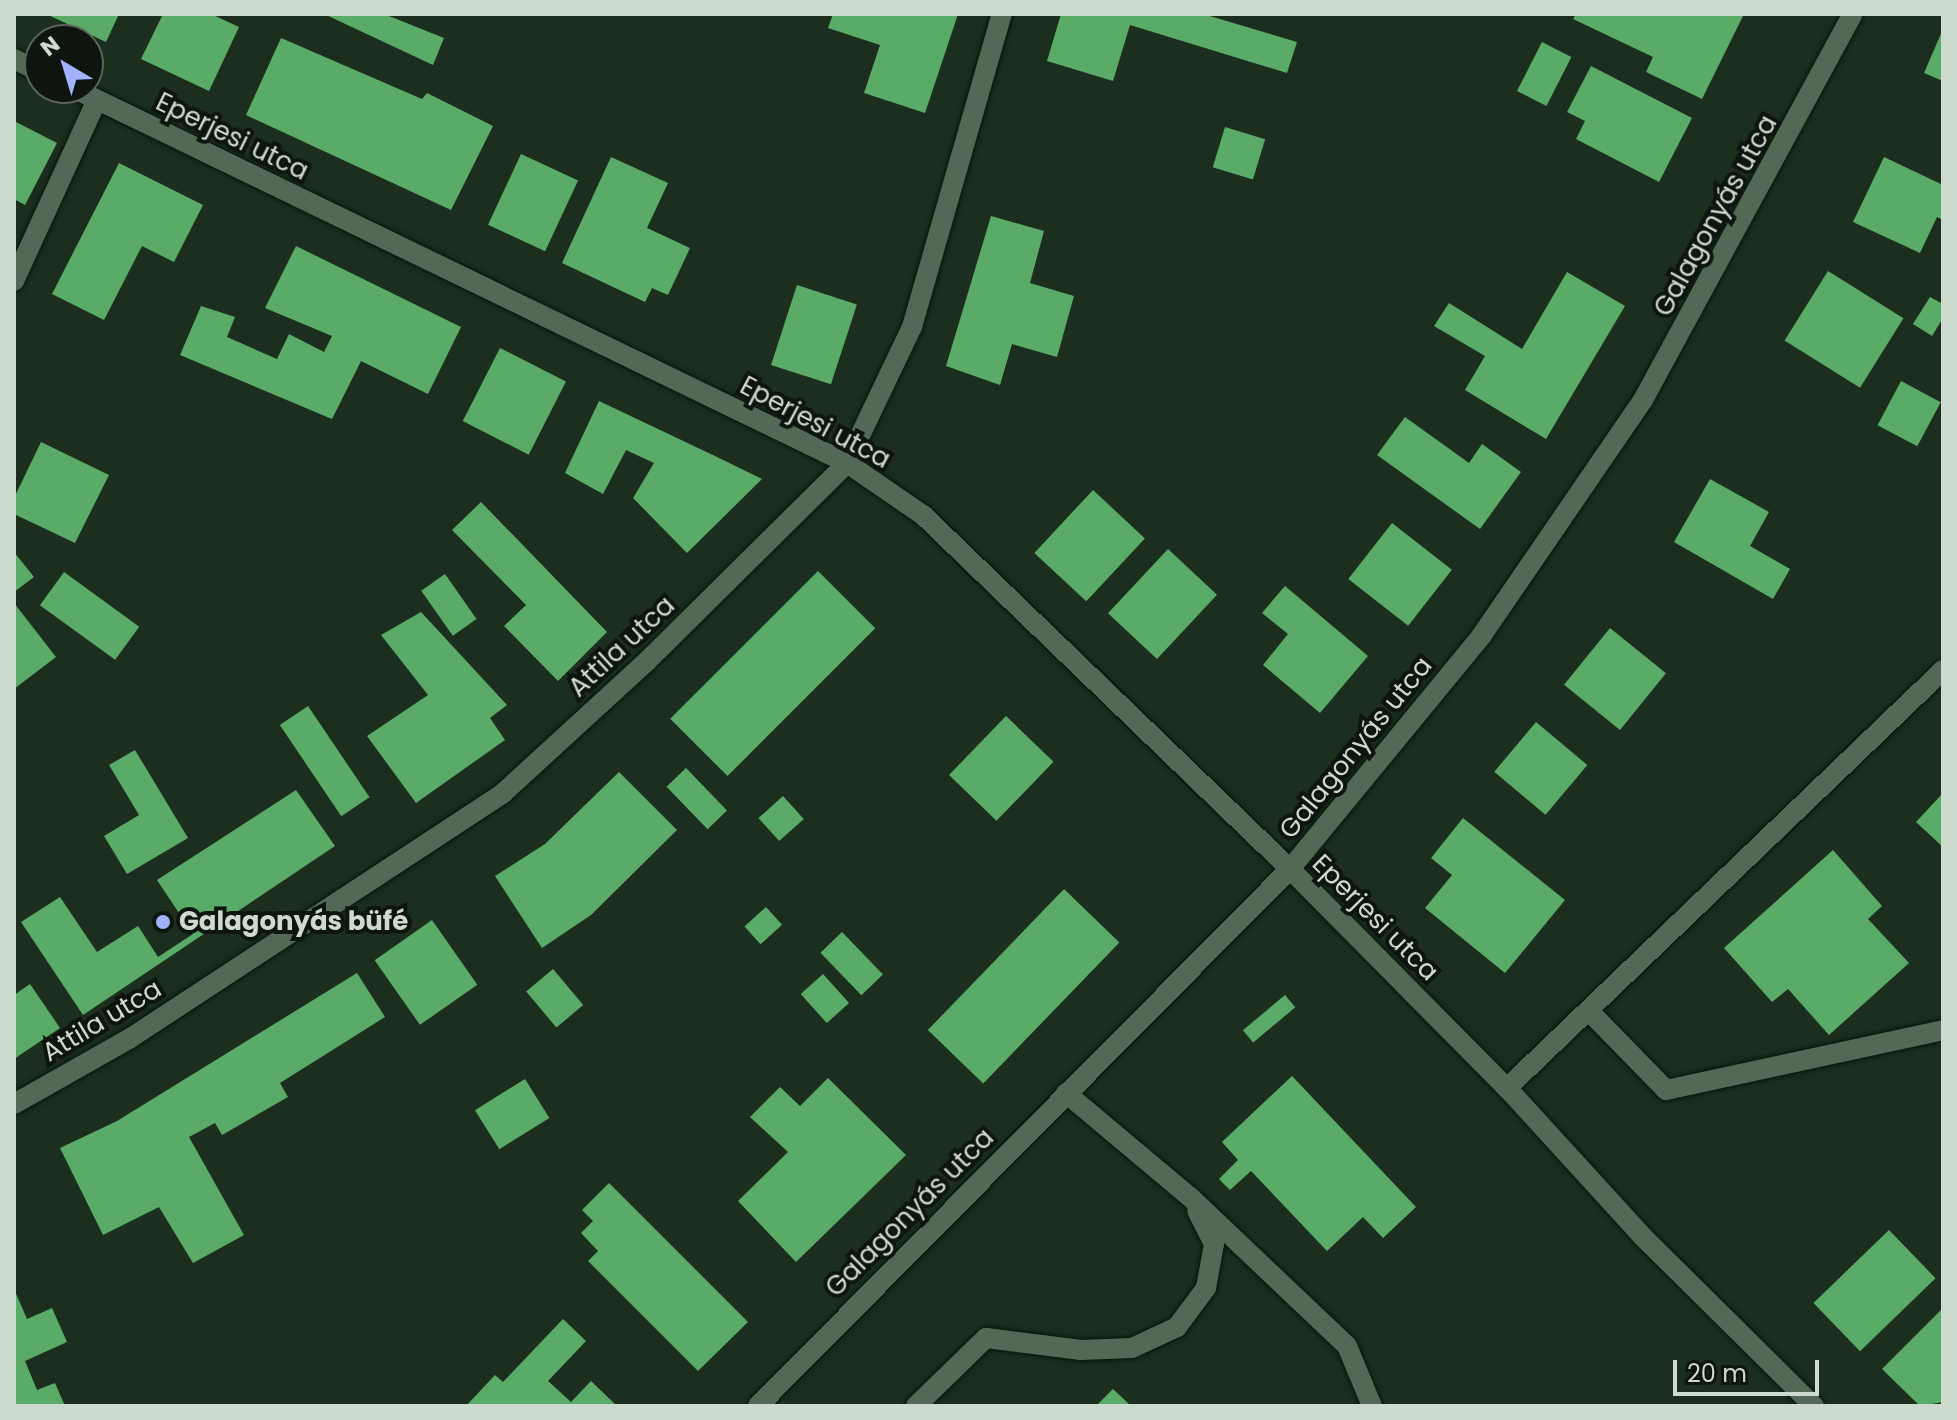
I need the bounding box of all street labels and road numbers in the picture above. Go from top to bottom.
street label: Eperjesi utca [151,87,313,187]
street label: Galagonyás utca [1648,110,1784,322]
street label: Eperjesi utca [735,370,895,476]
street label: Attila utca [563,590,681,704]
street label: Galagonyás utca [1273,651,1439,845]
street label: Eperjesi utca [1305,848,1445,988]
street label: Attila utca [37,973,167,1069]
street label: Galagonyás utca [819,1122,1001,1304]

